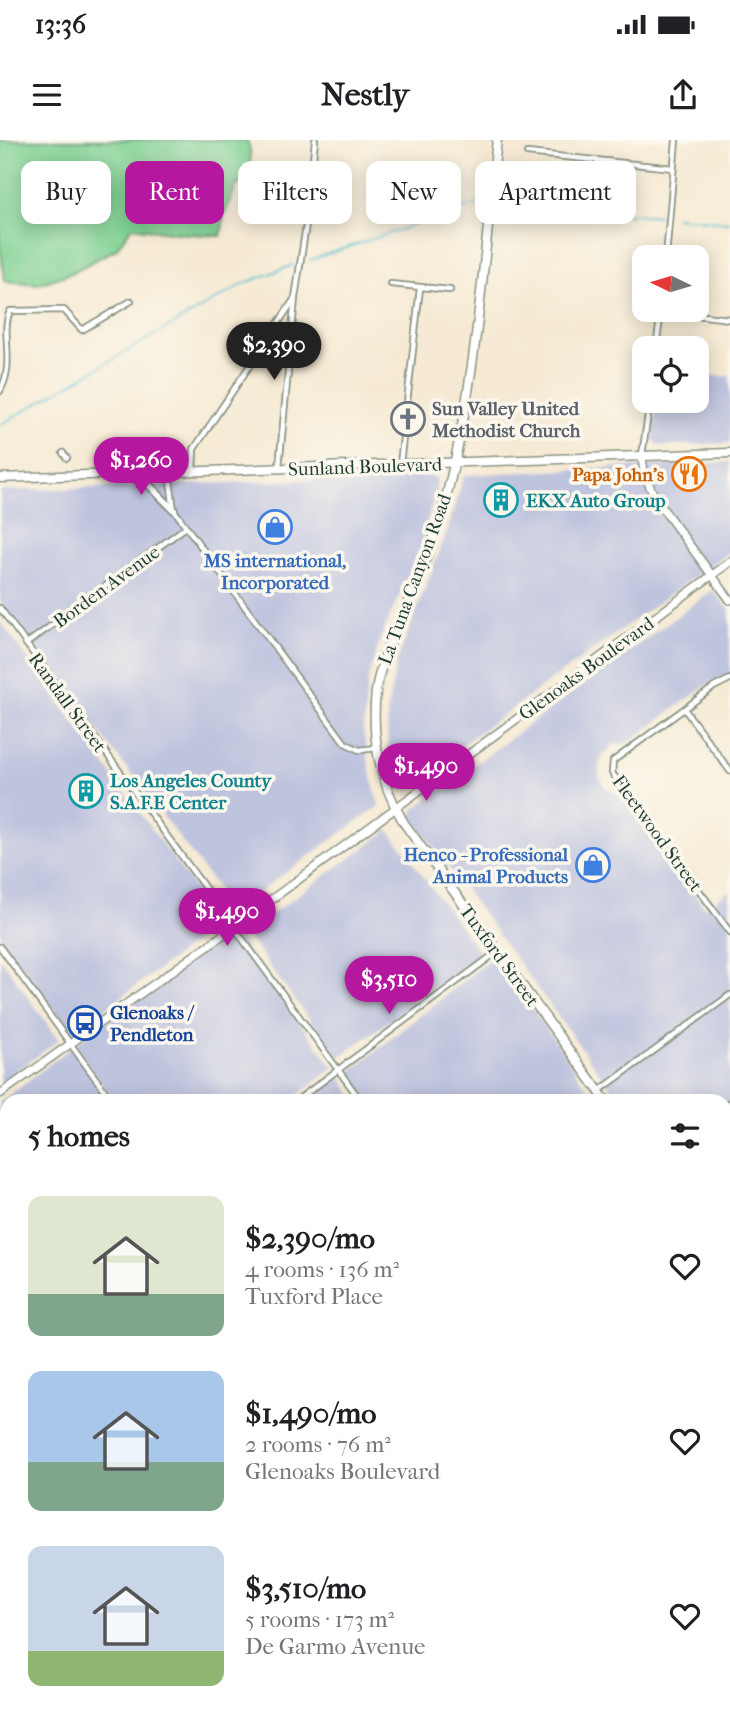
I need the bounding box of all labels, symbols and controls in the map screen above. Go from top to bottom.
text: 13:36 [35,9,86,40]
icon: menu [28,76,66,114]
text: Nestly [321,76,409,113]
icon: share [664,76,702,114]
chip: Buy [21,161,111,224]
chip: Rent [125,161,224,224]
chip: Filters [238,161,352,224]
chip: New [366,161,461,224]
chip: Apartment [475,161,636,224]
north arrow [632,245,709,322]
map controls [632,245,709,413]
pin: $2,390 [217,322,331,382]
text: $2,390 [242,331,306,358]
button: locate [632,336,709,413]
place label: Sun Valley United Methodist Church [431,398,581,442]
church icon: Sun Valley United Methodist Church [389,400,427,438]
pin: $1,260 [84,438,198,497]
text: $1,260 [110,446,172,473]
street label: Sunland Boulevard [288,453,443,481]
restaurant icon: Papa John's [670,455,708,493]
place label: Papa John's [572,464,664,486]
building icon: EKX Auto Group [482,481,520,519]
street label: La Tuna Canyon Road [374,490,456,668]
place label: EKX Auto Group [526,490,666,512]
shop icon: MS international, Incorporated [256,508,294,546]
street label: Borden Avenue [49,541,164,633]
place label: MS international, Incorporated [203,550,346,594]
street label: Glenoaks Boulevard [515,612,659,725]
street label: Randall Street [24,649,111,757]
pin: $1,490 [369,744,483,803]
text: $1,490 [394,752,458,779]
place label: Los Angeles County S.A.F.E Center [110,770,272,814]
street label: Fleetwood Street [608,771,707,896]
building icon: Los Angeles County S.A.F.E Center [67,772,105,810]
place label: Henco - Professional Animal Products [403,844,569,888]
shop icon: Henco - Professional Animal Products [574,846,612,884]
pin: $1,490 [170,888,284,948]
text: $1,490 [195,897,259,924]
street label: Tuxford Street [455,900,544,1011]
pin: $3,510 [332,956,446,1016]
text: $3,510 [361,965,417,992]
place label: Glenoaks / Pendleton [110,1002,195,1046]
bus stop icon: Glenoaks / Pendleton [66,1004,104,1042]
icon: filters [666,1117,704,1155]
text: 5 homes [28,1119,130,1154]
text: $2,390/mo [245,1221,375,1256]
icon: home [84,1224,168,1308]
icon: heart [666,1247,704,1285]
text: 4 rooms · 136 m² [245,1256,399,1283]
text: Tuxford Place [245,1283,383,1310]
text: $1,490/mo [245,1396,377,1431]
icon: home [84,1399,168,1483]
icon: heart [666,1422,704,1460]
text: 2 rooms · 76 m² [245,1431,391,1458]
text: Glenoaks Boulevard [245,1458,440,1485]
text: $3,510/mo [245,1571,366,1606]
icon: home [84,1574,168,1658]
icon: heart [666,1597,704,1635]
text: 5 rooms · 173 m² [245,1606,394,1633]
text: De Garmo Avenue [245,1633,425,1660]

